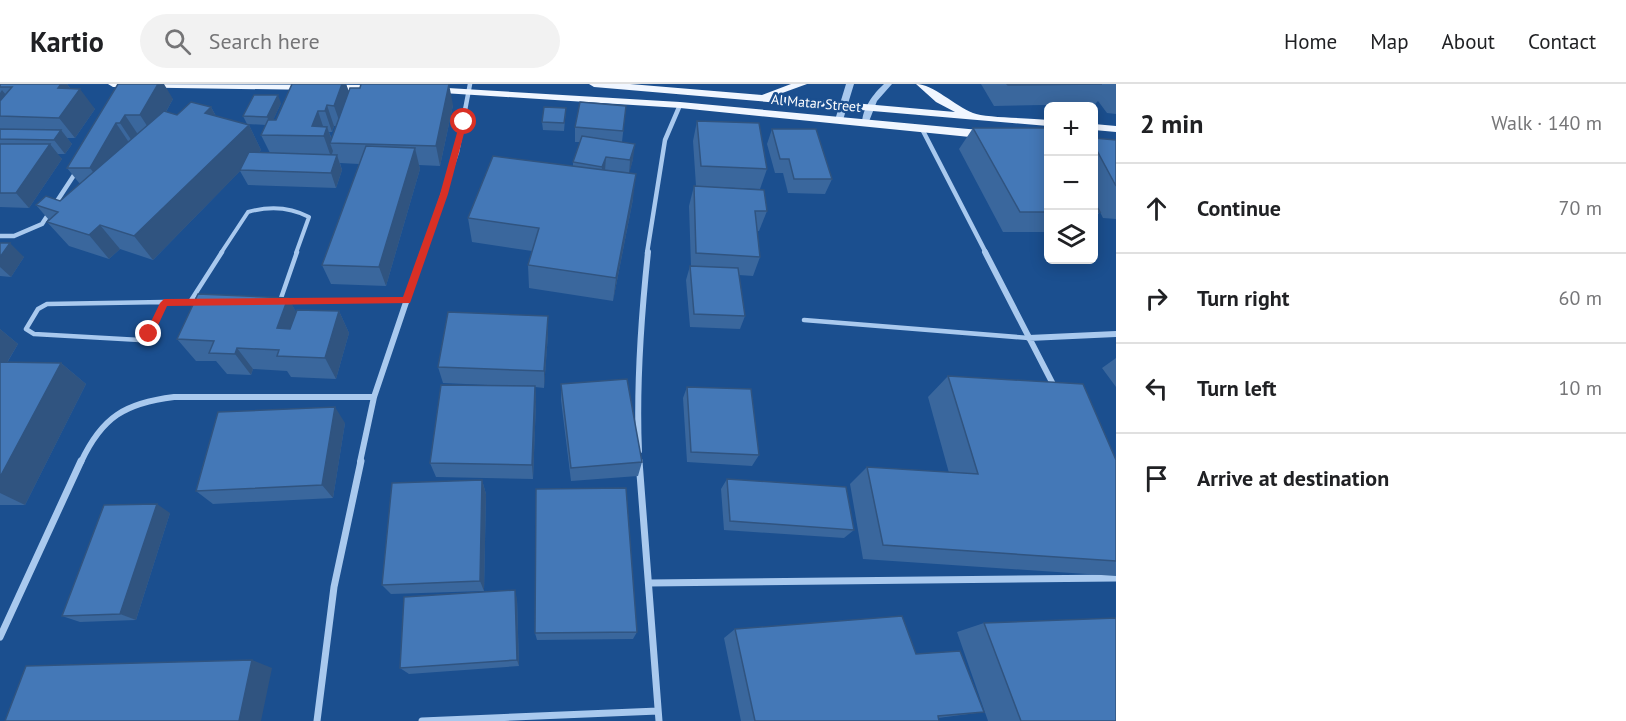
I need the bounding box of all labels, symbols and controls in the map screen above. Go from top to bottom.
search box [140,14,560,68]
text: Kartio [30,23,104,60]
icon: search [161,25,194,58]
text: Search here [209,27,320,55]
text: Home [1284,28,1337,55]
text: Map [1370,28,1409,55]
text: About [1442,28,1495,55]
text: Contact [1528,28,1596,55]
street label: Al Matar Street [770,90,862,116]
map controls [1044,102,1098,264]
button: + [1044,102,1098,156]
text: 2 min [1140,107,1203,140]
route start [450,108,476,134]
text: Walk · 140 m [1491,110,1602,136]
button: − [1044,156,1098,210]
icon: ahead [1140,192,1173,225]
text: Continue [1197,194,1281,222]
text: 70 m [1559,195,1602,221]
button: layers [1044,210,1098,264]
icon: right [1140,282,1173,315]
text: Turn right [1197,284,1289,312]
text: 60 m [1559,285,1602,311]
route end [135,320,161,346]
icon: left [1140,372,1173,405]
text: Turn left [1197,374,1277,402]
text: 10 m [1559,375,1602,401]
icon: arrive [1140,462,1173,495]
text: Arrive at destination [1197,464,1389,492]

